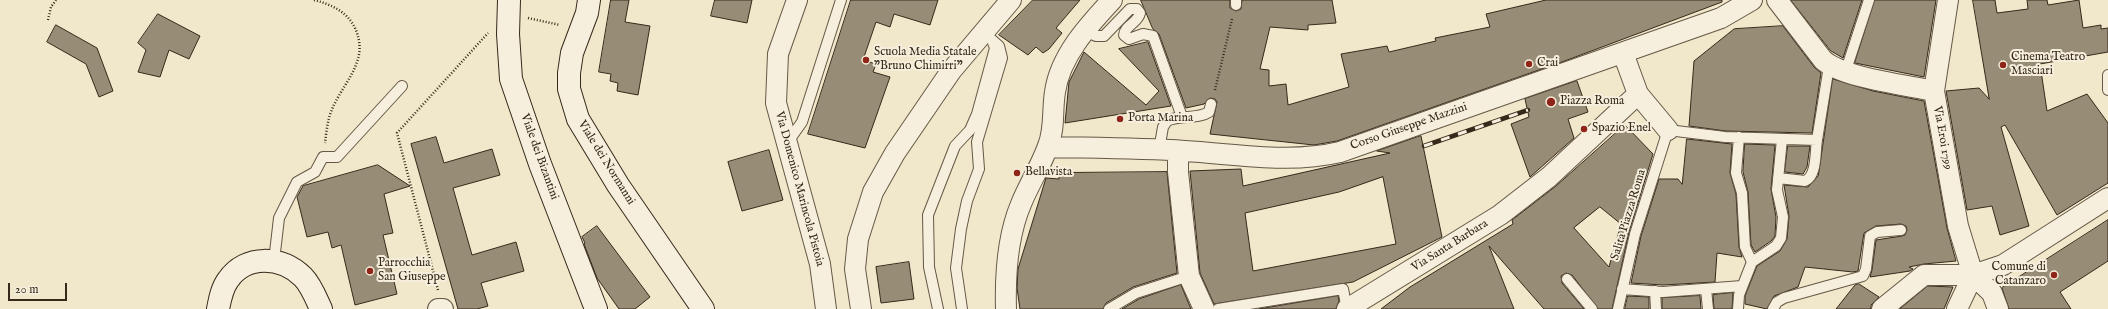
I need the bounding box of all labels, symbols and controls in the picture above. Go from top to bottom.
place label: Scuola Media Statale "Bruno Chimirri" [874,46,977,74]
place label: Cinema Teatro Masciari [2011,51,2085,79]
marker: Scuola Media Statale "Bruno Chimirri" [861,55,871,65]
place label: Crai [1537,57,1558,71]
marker: Crai [1524,59,1534,69]
marker: Cinema Teatro Masciari [1998,60,2008,70]
place label: Piazza Roma [1560,95,1624,109]
marker: Piazza Roma [1545,96,1557,108]
street label: Corso Giuseppe Mazzini [1349,100,1469,154]
street label: Via Eroi 1799 [1929,105,1955,171]
street label: Via Domenico Marincola Pistoia [771,110,827,268]
street label: Viale dei Bizantini [517,112,561,202]
place label: Porta Marina [1128,112,1193,126]
marker: Porta Marina [1115,114,1125,124]
street label: Viale dei Normanni [574,118,638,208]
place label: Spazio Enel [1592,122,1651,136]
marker: Spazio Enel [1579,124,1589,134]
place label: Bellavista [1025,166,1072,180]
marker: Bellavista [1012,168,1022,178]
street label: Salita Piazza Roma [1608,168,1650,262]
street label: Via Santa Barbara [1409,217,1491,275]
place label: Parrocchia San Giuseppe [378,257,445,285]
place label: Comune di Catanzaro [1991,261,2046,289]
marker: Parrocchia San Giuseppe [365,266,375,276]
marker: Comune di Catanzaro [2049,270,2059,280]
scale bar [10,275,69,301]
text: 20 m [15,282,38,297]

